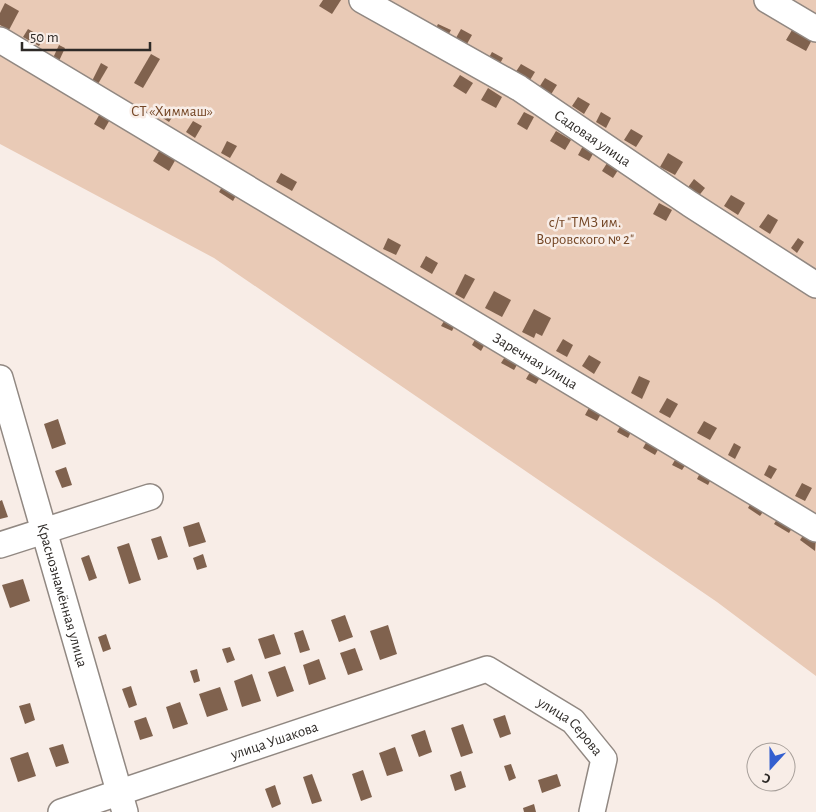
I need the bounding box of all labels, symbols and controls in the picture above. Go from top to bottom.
scale bar [22,20,150,52]
text: 50 m [30,30,59,45]
park label: СТ «Химмаш» [131,104,213,119]
street label: Садовая улица [551,107,633,170]
park label: с/т "ТМЗ им. Воровского № 2" [536,215,634,247]
street label: Заречная улица [490,330,580,392]
street label: Краснознамённая улица [34,522,90,669]
street label: улица Серова [534,694,605,759]
street label: улица Ушакова [228,719,320,763]
north arrow [746,742,796,792]
text: С [760,770,773,786]

